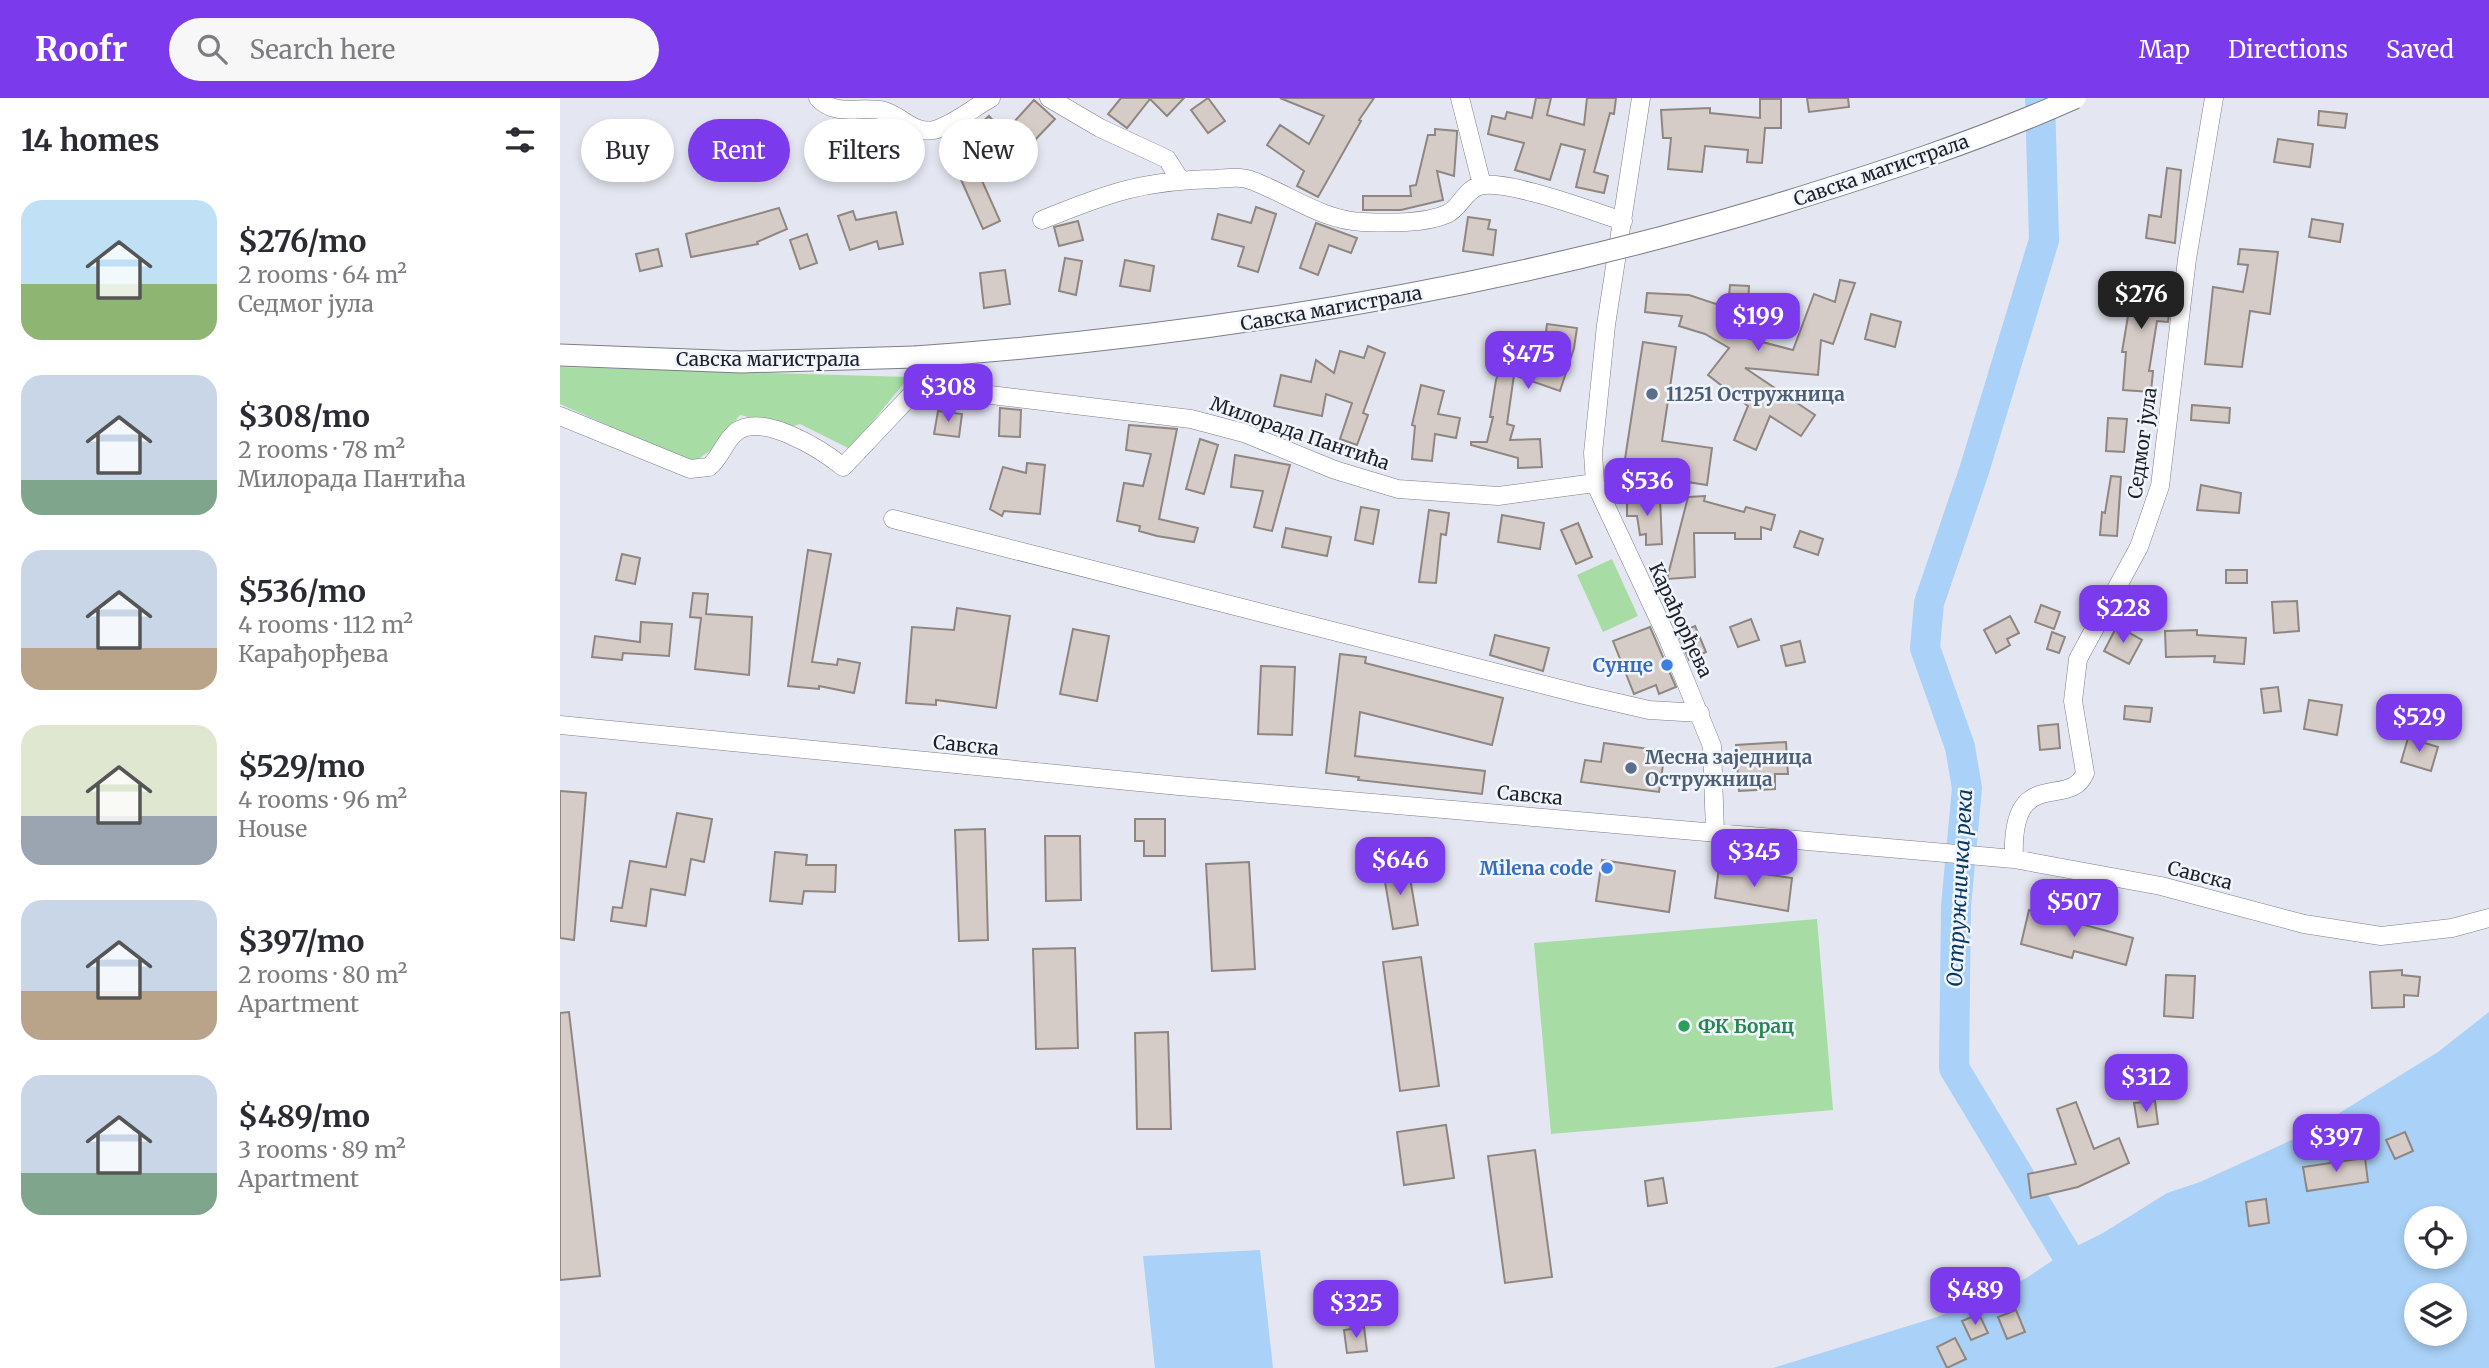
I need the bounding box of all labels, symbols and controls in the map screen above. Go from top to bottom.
search box [169,18,659,81]
text: Roofr [35,29,127,70]
icon: search [193,30,231,68]
text: Search here [249,33,395,66]
text: Map [2139,34,2190,65]
text: Directions [2228,34,2348,65]
text: Saved [2386,34,2454,65]
chip: Buy [581,119,674,182]
chip: Rent [688,119,790,182]
chip: Filters [804,119,925,182]
chip: New [939,119,1038,182]
text: 14 homes [21,121,159,159]
icon: filters [501,121,539,159]
street label: Савска магистрала [1790,129,1972,211]
text: $276/mo [238,222,366,260]
icon: home [77,228,161,312]
text: 2 rooms · 64 m² [238,260,407,289]
pin: $276 [2100,272,2182,331]
text: $276 [2114,279,2168,308]
street label: Савска магистрала [1238,280,1424,336]
text: Седмог јула [238,289,374,318]
pin: $199 [1717,294,1799,353]
text: $199 [1732,301,1784,330]
pin: $475 [1487,331,1569,391]
text: $475 [1501,339,1555,368]
street label: Савска магистрала [676,347,860,371]
pin: $308 [907,364,989,424]
text: $308 [920,372,976,401]
place label: 11251 Остружница [1666,382,1845,406]
marker: 11251 Остружница [1644,386,1660,402]
street label: Седмог јула [2122,386,2162,500]
street label: Милорада Пантића [1207,391,1393,475]
text: $308/mo [238,397,370,435]
icon: home [77,403,161,487]
text: 2 rooms · 78 m² [238,435,405,464]
pin: $536 [1606,458,1688,518]
text: Милорада Пантића [238,464,466,493]
text: $536 [1620,466,1674,495]
street label: Карађорђева [1644,559,1718,681]
text: $536/mo [238,572,366,610]
icon: home [77,578,161,662]
pin: $228 [2082,586,2164,645]
text: $228 [2095,593,2151,622]
text: 4 rooms · 112 m² [238,610,413,639]
text: Карађорђева [238,639,389,668]
place label: Сунце [1593,653,1653,677]
marker: Сунце [1659,657,1675,673]
pin: $529 [2378,694,2460,754]
text: $529 [2392,702,2446,731]
street label: Савска [932,730,1000,760]
place label: Месна заједница Остружница [1645,745,1813,791]
text: $529/mo [238,747,365,785]
icon: home [77,753,161,837]
marker: Месна заједница Остружница [1623,760,1639,776]
street label: Савска [1496,780,1564,810]
text: 4 rooms · 96 m² [238,785,407,814]
water label: Остружничка река [1941,788,1978,988]
text: House [238,814,307,843]
pin: $345 [1713,830,1795,889]
text: $345 [1727,837,1781,866]
pin: $646 [1359,838,1441,897]
text: $646 [1371,845,1429,874]
street label: Савска [2165,855,2235,895]
place label: Milena code [1479,856,1593,880]
marker: Milena code [1599,860,1615,876]
pin: $507 [2033,880,2115,939]
text: $507 [2046,887,2102,916]
text: $397/mo [238,922,364,960]
icon: home [77,928,161,1012]
text: 2 rooms · 80 m² [238,960,407,989]
text: Apartment [238,989,359,1018]
place label: ФК Борац [1698,1014,1795,1038]
marker: ФК Борац [1676,1018,1692,1034]
pin: $312 [2105,1054,2187,1114]
text: $312 [2121,1062,2171,1091]
text: $489/mo [238,1097,370,1135]
icon: home [77,1103,161,1187]
pin: $397 [2295,1114,2377,1174]
text: $397 [2309,1122,2363,1151]
text: 3 rooms · 89 m² [238,1135,406,1164]
text: Apartment [238,1164,359,1193]
map controls [2404,1206,2467,1346]
button: locate [2404,1206,2467,1269]
pin: $489 [1934,1268,2016,1327]
text: $489 [1946,1275,2004,1304]
pin: $325 [1315,1280,1397,1340]
button: layers [2404,1283,2467,1346]
text: $325 [1329,1288,1383,1317]

